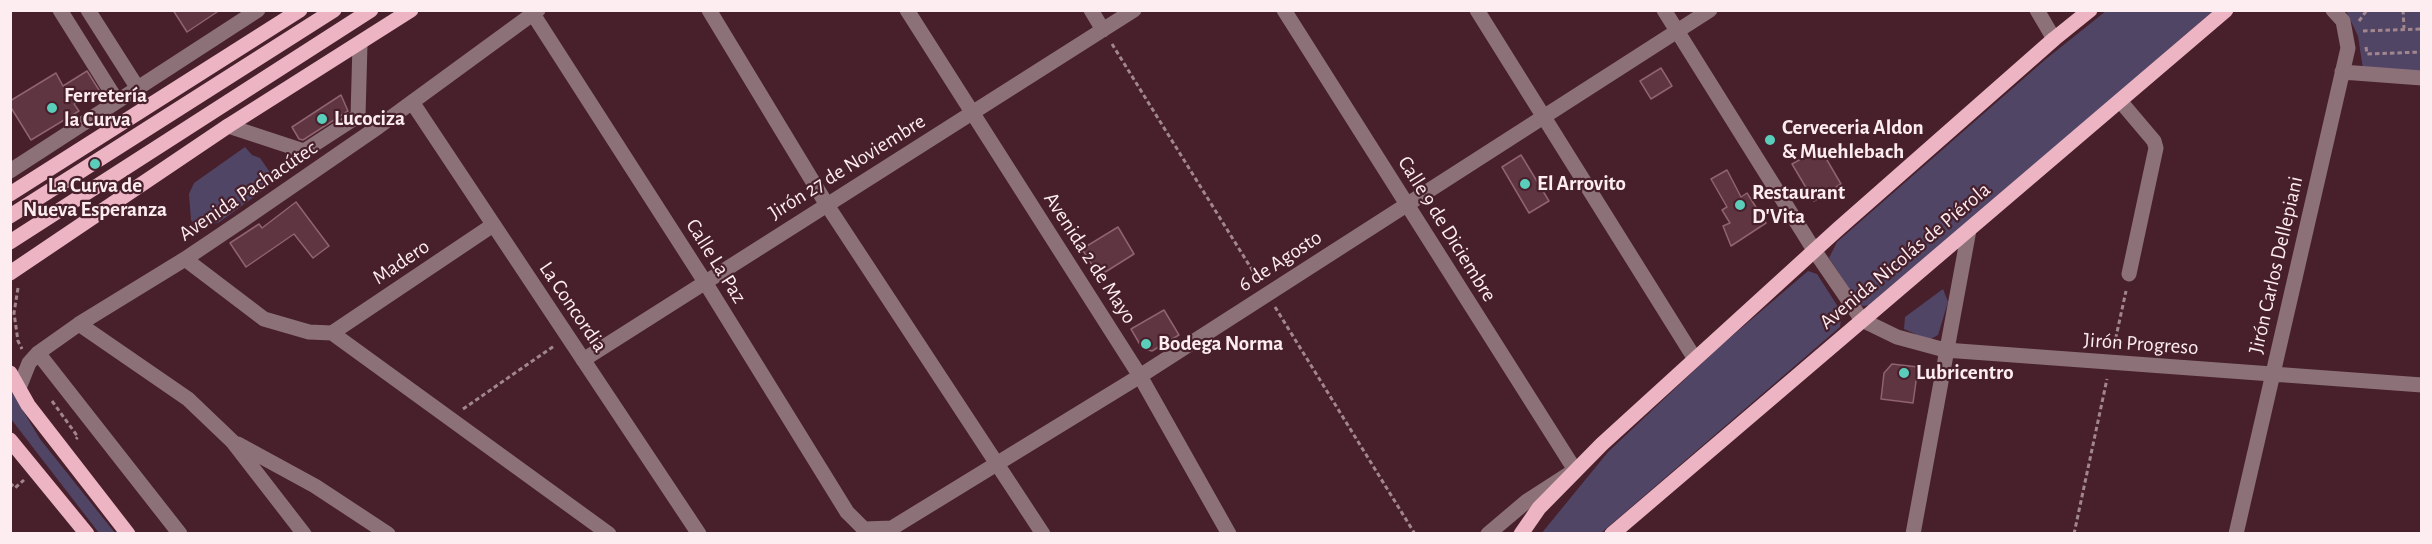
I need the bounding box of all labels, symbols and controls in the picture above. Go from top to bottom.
place label: Ferretería la Curva [64,83,147,133]
marker: Ferretería la Curva [45,101,59,115]
place label: Lucociza [334,106,405,132]
street label: Jirón 27 de Noviembre [764,109,930,225]
marker: Lucociza [315,112,329,126]
place label: Cerveceria Aldon & Muehlebach [1782,115,1924,165]
marker: Cerveceria Aldon & Muehlebach [1763,133,1777,147]
street label: Avenida Pachacútec [174,135,322,247]
street label: Calle 9 de Diciembre [1392,152,1502,306]
marker: La Curva de Nueva Esperanza [88,157,102,171]
place label: El Arrovito [1537,171,1626,197]
place label: La Curva de Nueva Esperanza [23,173,167,223]
street label: Jirón Carlos Dellepiani [2243,174,2309,356]
marker: El Arrovito [1518,177,1532,191]
street label: Avenida Nicolás de Piérola [1814,177,1996,335]
place label: Restaurant D'Vita [1752,180,1845,230]
street label: Avenida 2 de Mayo [1038,187,1142,329]
marker: Restaurant D'Vita [1733,198,1747,212]
street label: Calle La Paz [680,214,752,308]
street label: 6 de Agosto [1234,225,1326,297]
street label: Madero [368,234,434,290]
street label: La Concordia [533,257,613,357]
street label: Jirón Progreso [2083,327,2199,361]
place label: Bodega Norma [1158,331,1283,357]
marker: Bodega Norma [1139,337,1153,351]
place label: Lubricentro [1916,360,2014,386]
marker: Lubricentro [1897,366,1911,380]

